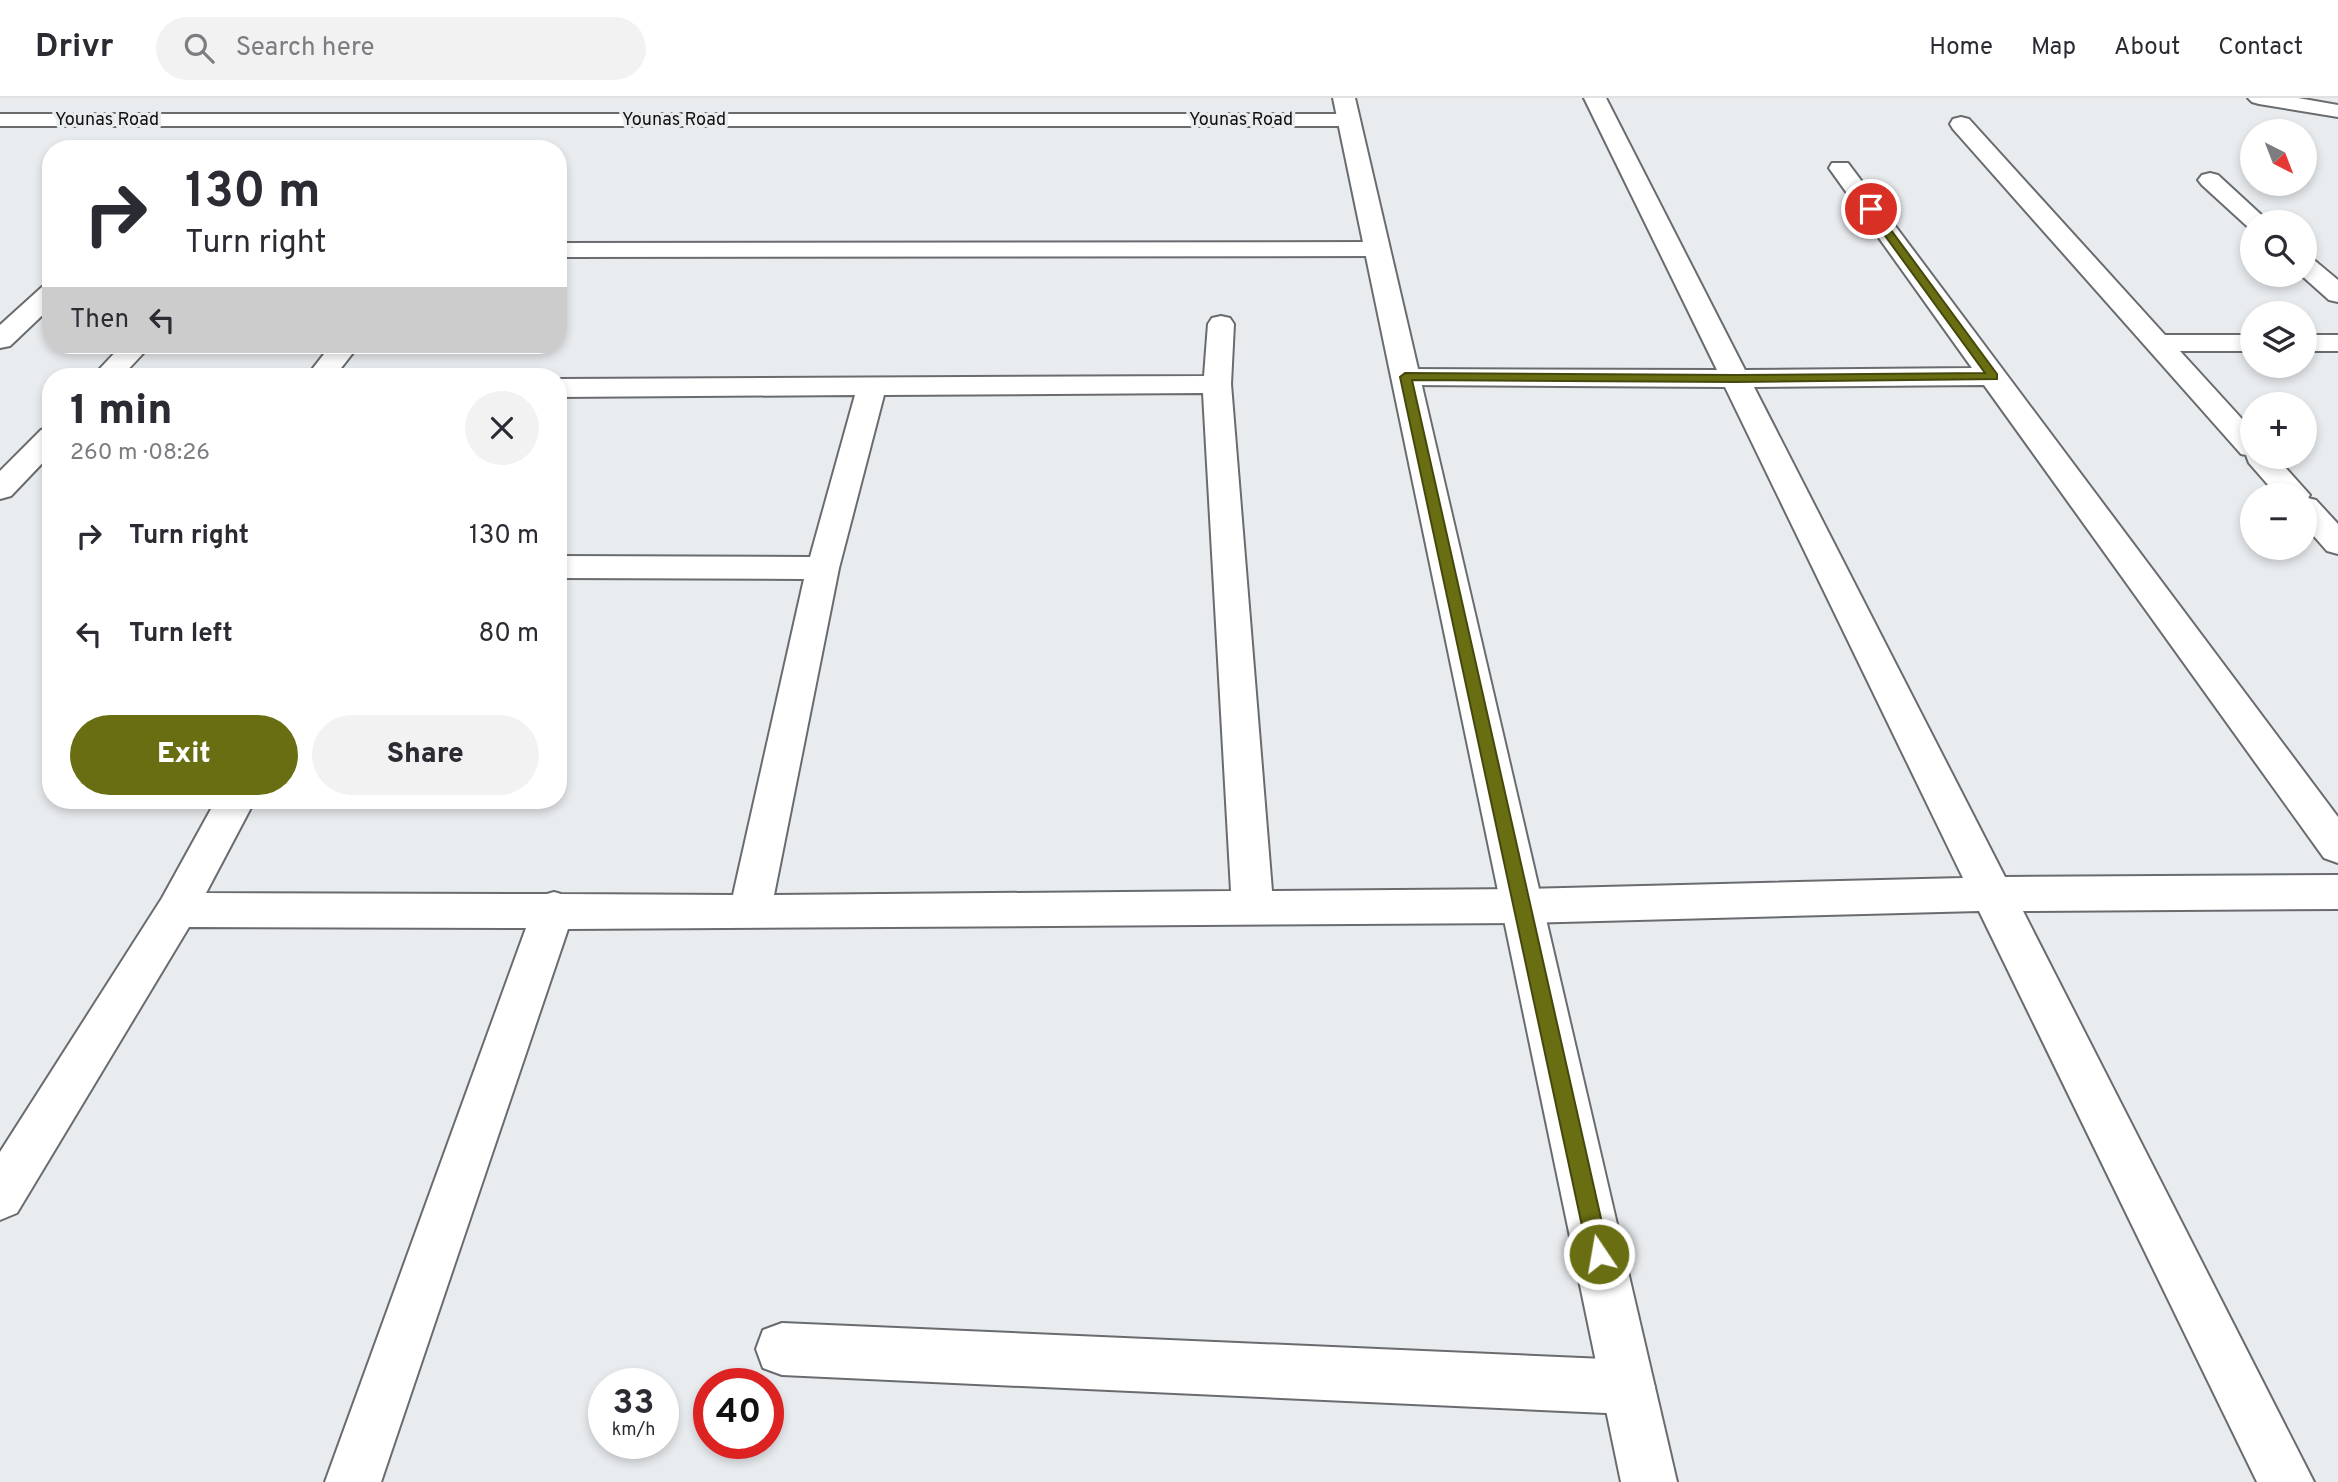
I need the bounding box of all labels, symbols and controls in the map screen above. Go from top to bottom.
search box [156,17,646,80]
text: Drivr [35,27,114,69]
icon: search [180,29,218,67]
text: Search here [236,32,375,65]
text: Home [1929,33,1993,63]
text: Map [2031,33,2076,63]
text: About [2114,33,2180,63]
text: Contact [2218,33,2303,63]
street label: Younas Road [55,109,159,132]
street label: Younas Road [622,109,726,132]
street label: Younas Road [1189,109,1293,132]
north arrow [2240,119,2317,196]
map controls [2240,119,2317,560]
text: 130 m [185,163,321,225]
icon: right [70,168,161,259]
pin [1841,179,1901,239]
icon: arrive [1852,190,1890,228]
button: search [2240,210,2317,287]
text: Turn right [185,224,327,264]
icon: left [143,301,181,339]
button: layers [2240,301,2317,378]
text: Then [70,304,129,337]
text: 1 min [70,386,173,439]
button: close [465,391,539,465]
button: + [2240,392,2317,469]
text: 260 m · 08:26 [70,439,210,468]
button: − [2240,483,2317,560]
icon: right [70,517,108,555]
text: Turn right [129,520,249,553]
text: 130 m [469,520,539,553]
icon: left [70,615,108,653]
text: Turn left [129,618,233,651]
text: 80 m [479,618,539,651]
button: Exit [70,715,298,795]
button: Share [312,715,539,795]
position arrow [1562,1217,1636,1291]
speed limit sign: 40 [693,1368,784,1459]
text: 33 [613,1382,654,1426]
text: km/h [612,1419,655,1442]

